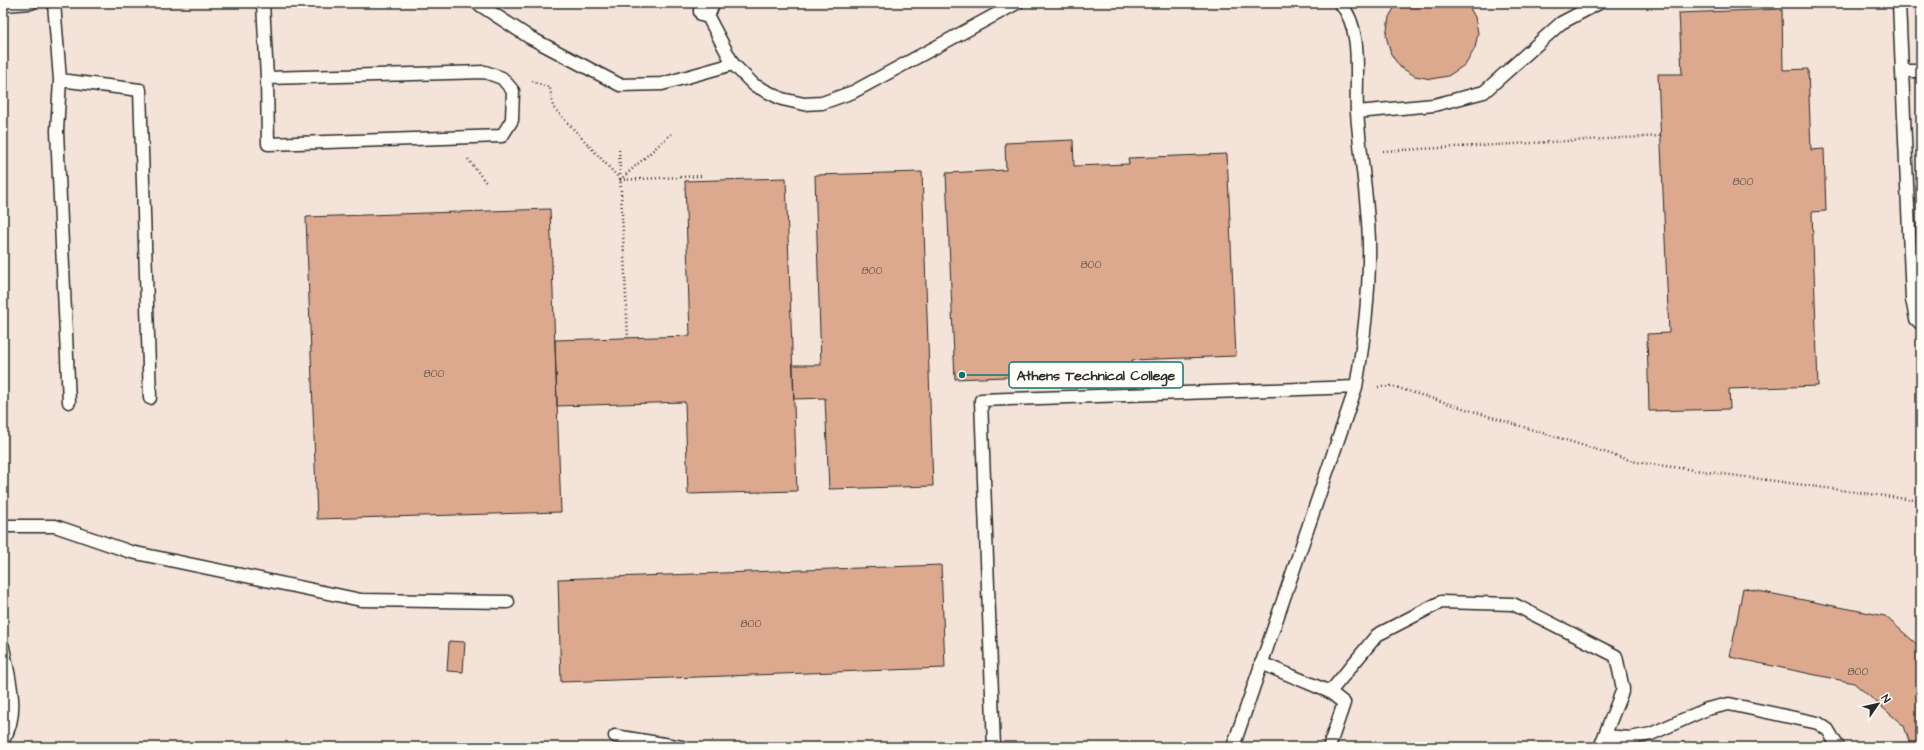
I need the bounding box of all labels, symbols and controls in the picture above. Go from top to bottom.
house number: 800 [1732,174,1754,189]
house number: 800 [1080,257,1102,272]
house number: 800 [861,263,883,278]
callout: Athens Technical College [1009,362,1183,388]
house number: 800 [423,366,445,381]
text: Athens Technical College [1017,366,1176,387]
house number: 800 [740,616,762,631]
house number: 800 [1847,664,1869,679]
north arrow [1858,684,1898,724]
text: N [1878,692,1894,706]

